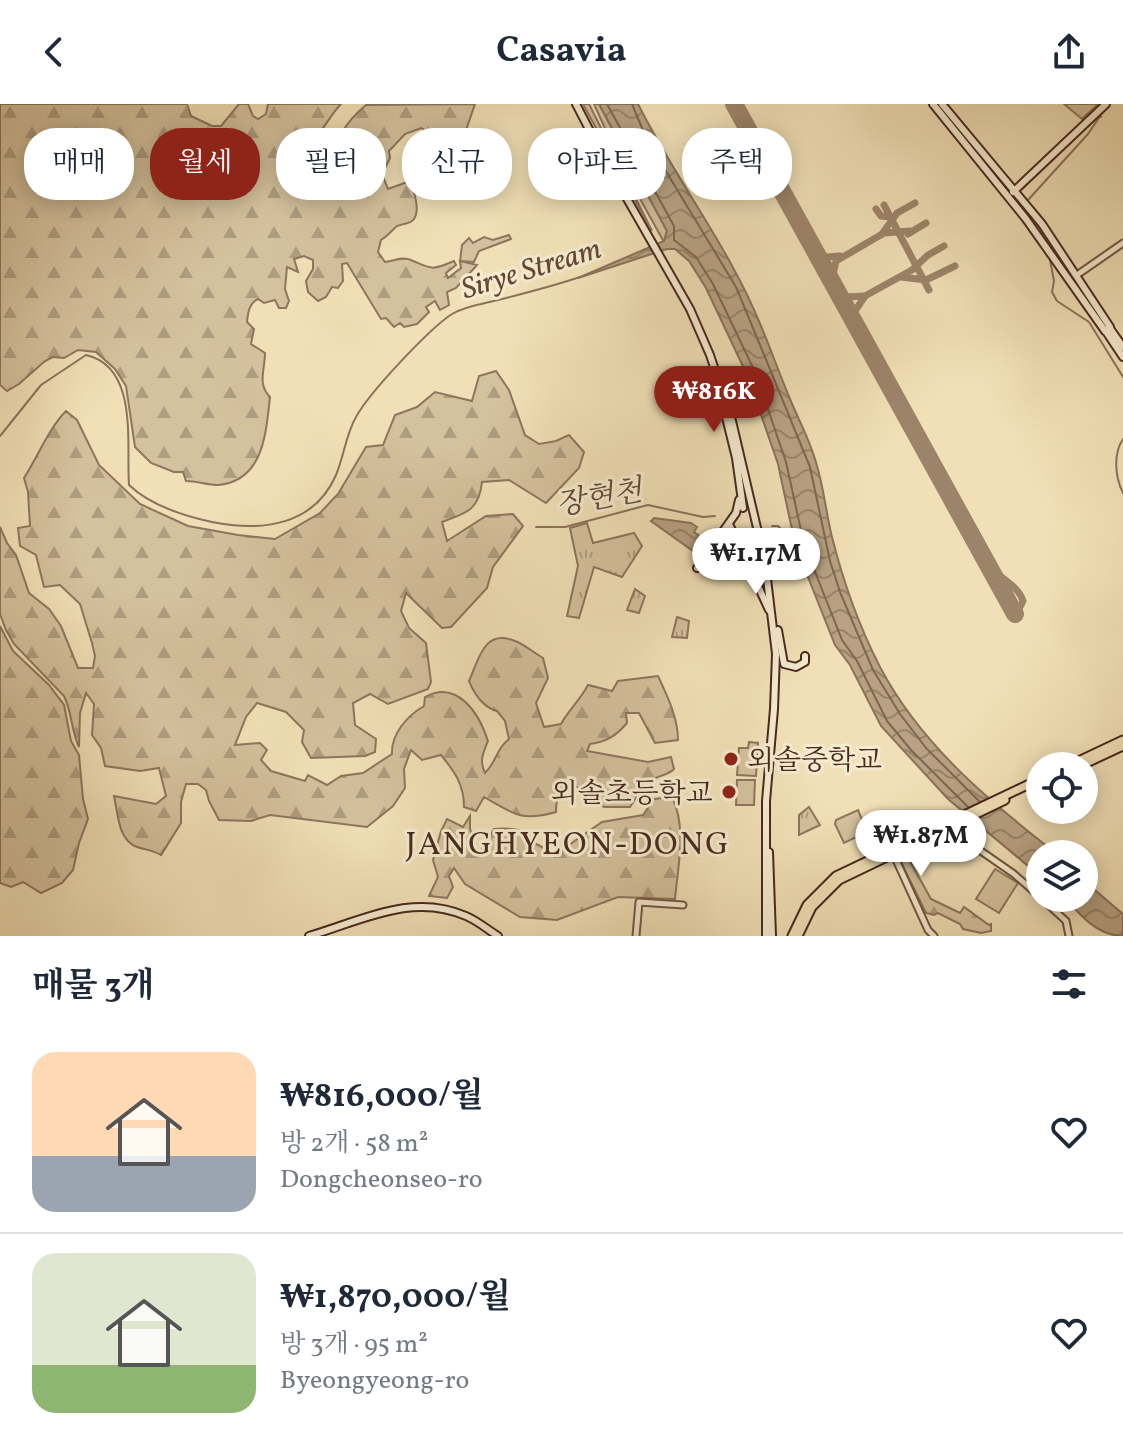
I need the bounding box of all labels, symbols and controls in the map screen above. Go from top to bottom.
text: Casavia [496,27,627,77]
icon: back [32,30,76,74]
icon: share [1047,30,1091,74]
chip: 매매 [24,128,134,200]
chip: 월세 [150,128,260,200]
chip: 필터 [276,128,386,200]
chip: 신규 [402,128,512,200]
chip: 아파트 [528,128,666,200]
chip: 주택 [682,128,792,200]
water label: Sirye Stream [457,229,607,311]
pin: ₩816K [658,366,770,434]
text: ₩816K [672,374,756,410]
water label: 장현천 [553,470,648,527]
pin: ₩1.17M [691,528,821,596]
text: ₩1.17M [710,536,802,572]
place label: 외솔중학교 [747,742,882,781]
marker: 외솔중학교 [722,750,740,768]
map controls [1026,752,1098,912]
button: locate [1026,752,1098,824]
place label: 외솔초등학교 [551,775,713,814]
marker: 외솔초등학교 [720,783,738,801]
pin: ₩1.87M [856,810,986,878]
text: ₩1.87M [873,818,969,854]
district label: JANGHYEON-DONG [405,824,731,868]
button: layers [1026,840,1098,912]
icon: filters [1047,962,1091,1006]
text: 매물 3개 [32,964,155,1011]
text: ₩816,000/월 [280,1074,484,1121]
icon: home [96,1084,192,1180]
icon: heart [1047,1110,1091,1154]
text: 방 2개 · 58 m² [280,1126,428,1162]
text: Dongcheonseo-ro [280,1162,483,1198]
text: ₩1,870,000/월 [280,1275,511,1322]
icon: home [96,1285,192,1381]
icon: heart [1047,1311,1091,1355]
text: 방 3개 · 95 m² [280,1327,428,1363]
text: Byeongyeong-ro [280,1363,469,1399]

